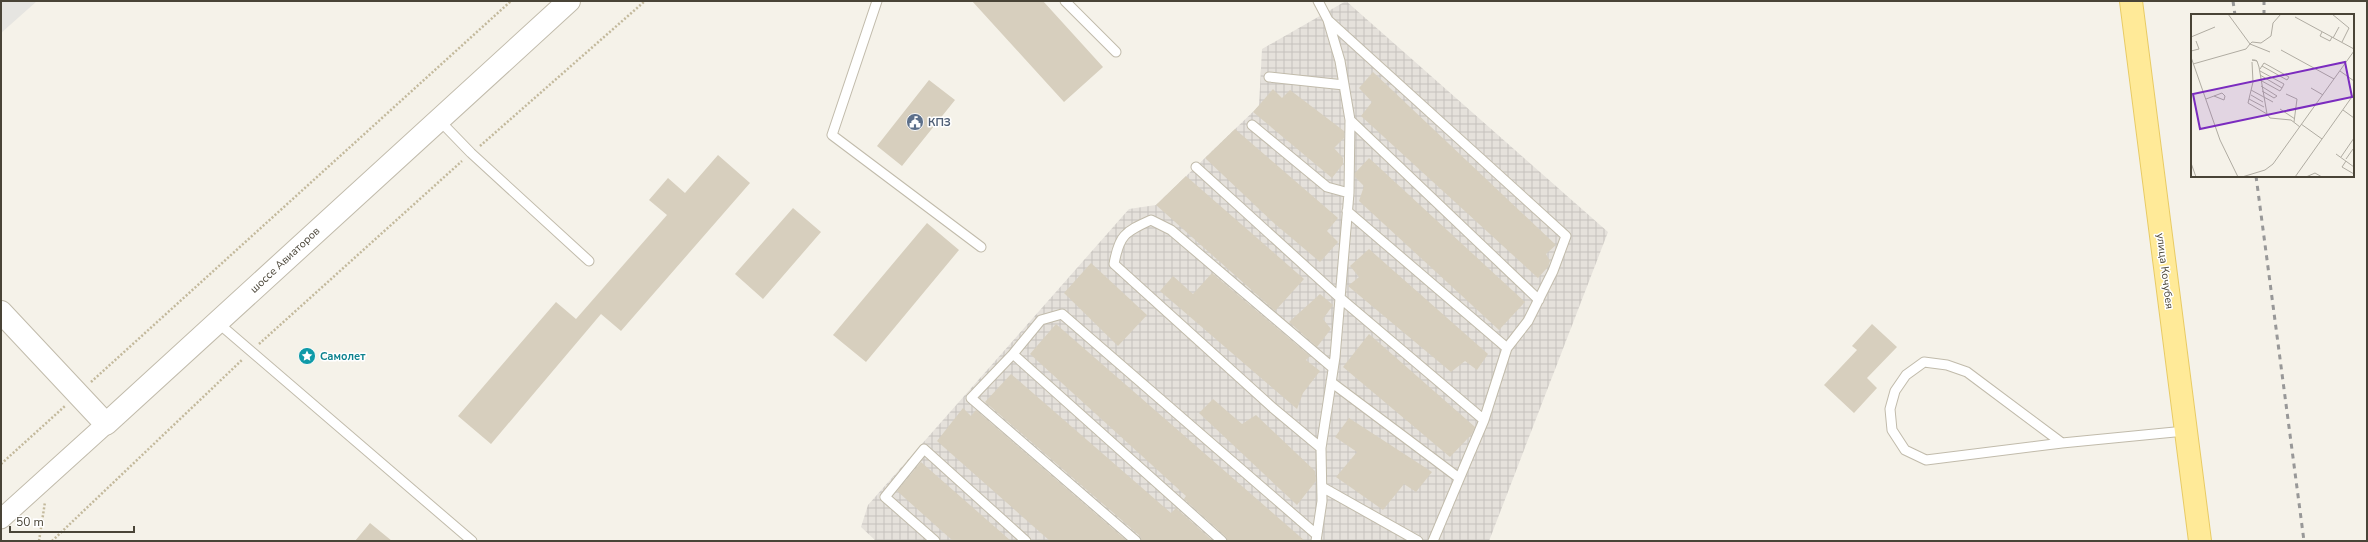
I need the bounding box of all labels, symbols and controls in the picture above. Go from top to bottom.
inset map [2191,14,2354,177]
public building icon: КПЗ [905,112,925,132]
place label: КПЗ [928,115,951,130]
street label: шоссе Авиаторов [247,224,323,296]
street label: улица Кочубея [2153,232,2177,310]
place icon: Самолет [297,346,317,366]
place label: Самолет [320,349,366,364]
scale bar [10,508,134,534]
text: 50 m [16,514,44,530]

